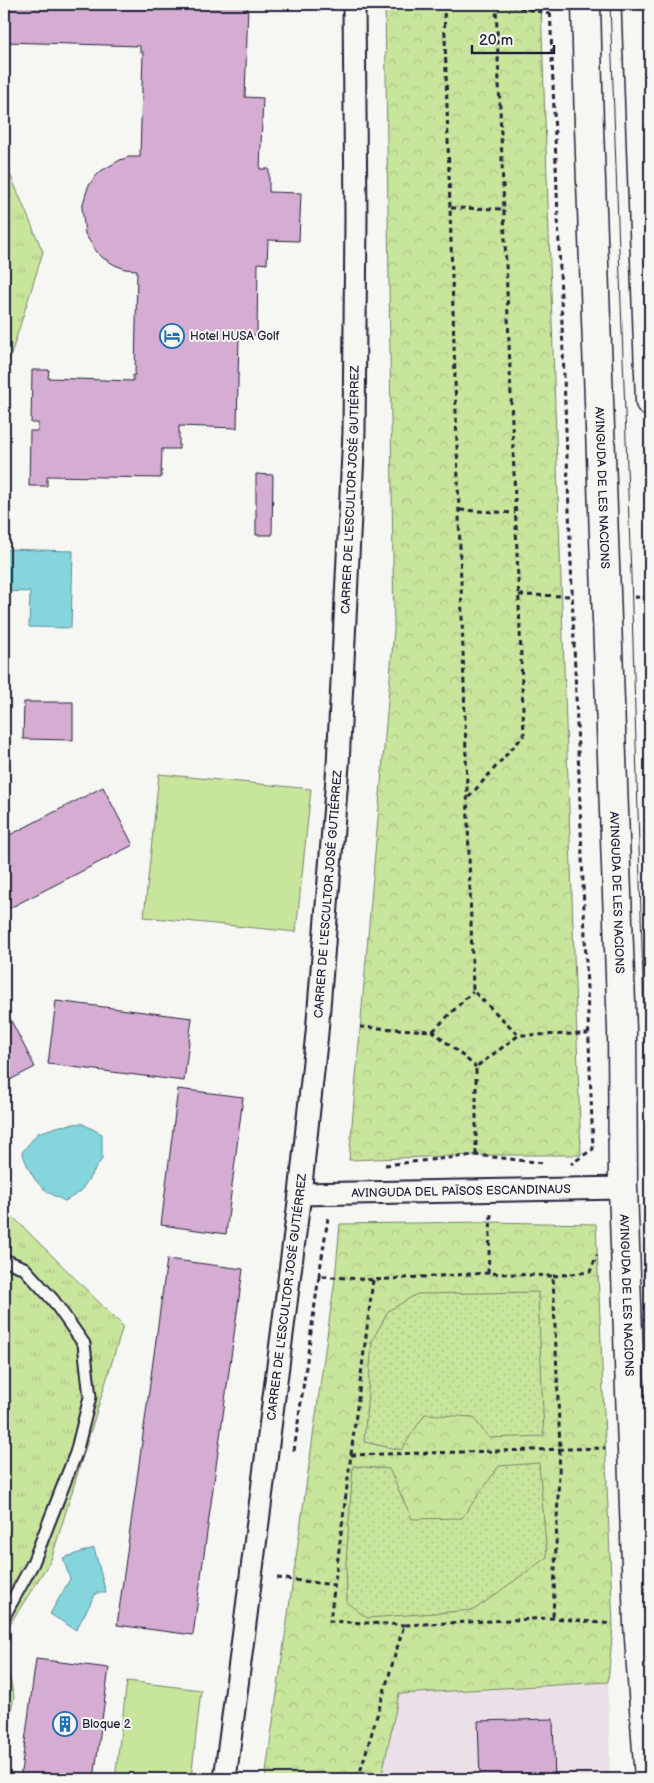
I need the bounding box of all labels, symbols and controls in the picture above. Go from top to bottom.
scale bar [472,22,554,54]
text: 20 m [479,31,513,50]
hotel icon: Hotel HUSA Golf [159,323,185,349]
place label: Hotel HUSA Golf [190,329,280,344]
street label: CARRER DE L'ESCULTOR JOSÉ GUTIÉRREZ [338,365,363,615]
street label: AVINGUDA DE LES NACIONS [591,406,612,569]
street label: CARRER DE L'ESCULTOR JOSÉ GUTIÉRREZ [311,769,346,1019]
street label: AVINGUDA DE LES NACIONS [606,811,627,974]
street label: CARRER DE L'ESCULTOR JOSÉ GUTIÉRREZ [264,1172,310,1421]
street label: AVINGUDA DEL PAÏSOS ESCANDINAUS [351,1182,571,1201]
street label: AVINGUDA DE LES NACIONS [616,1214,636,1377]
building icon: Bloque 2 [52,1711,78,1737]
place label: Bloque 2 [82,1717,131,1732]

